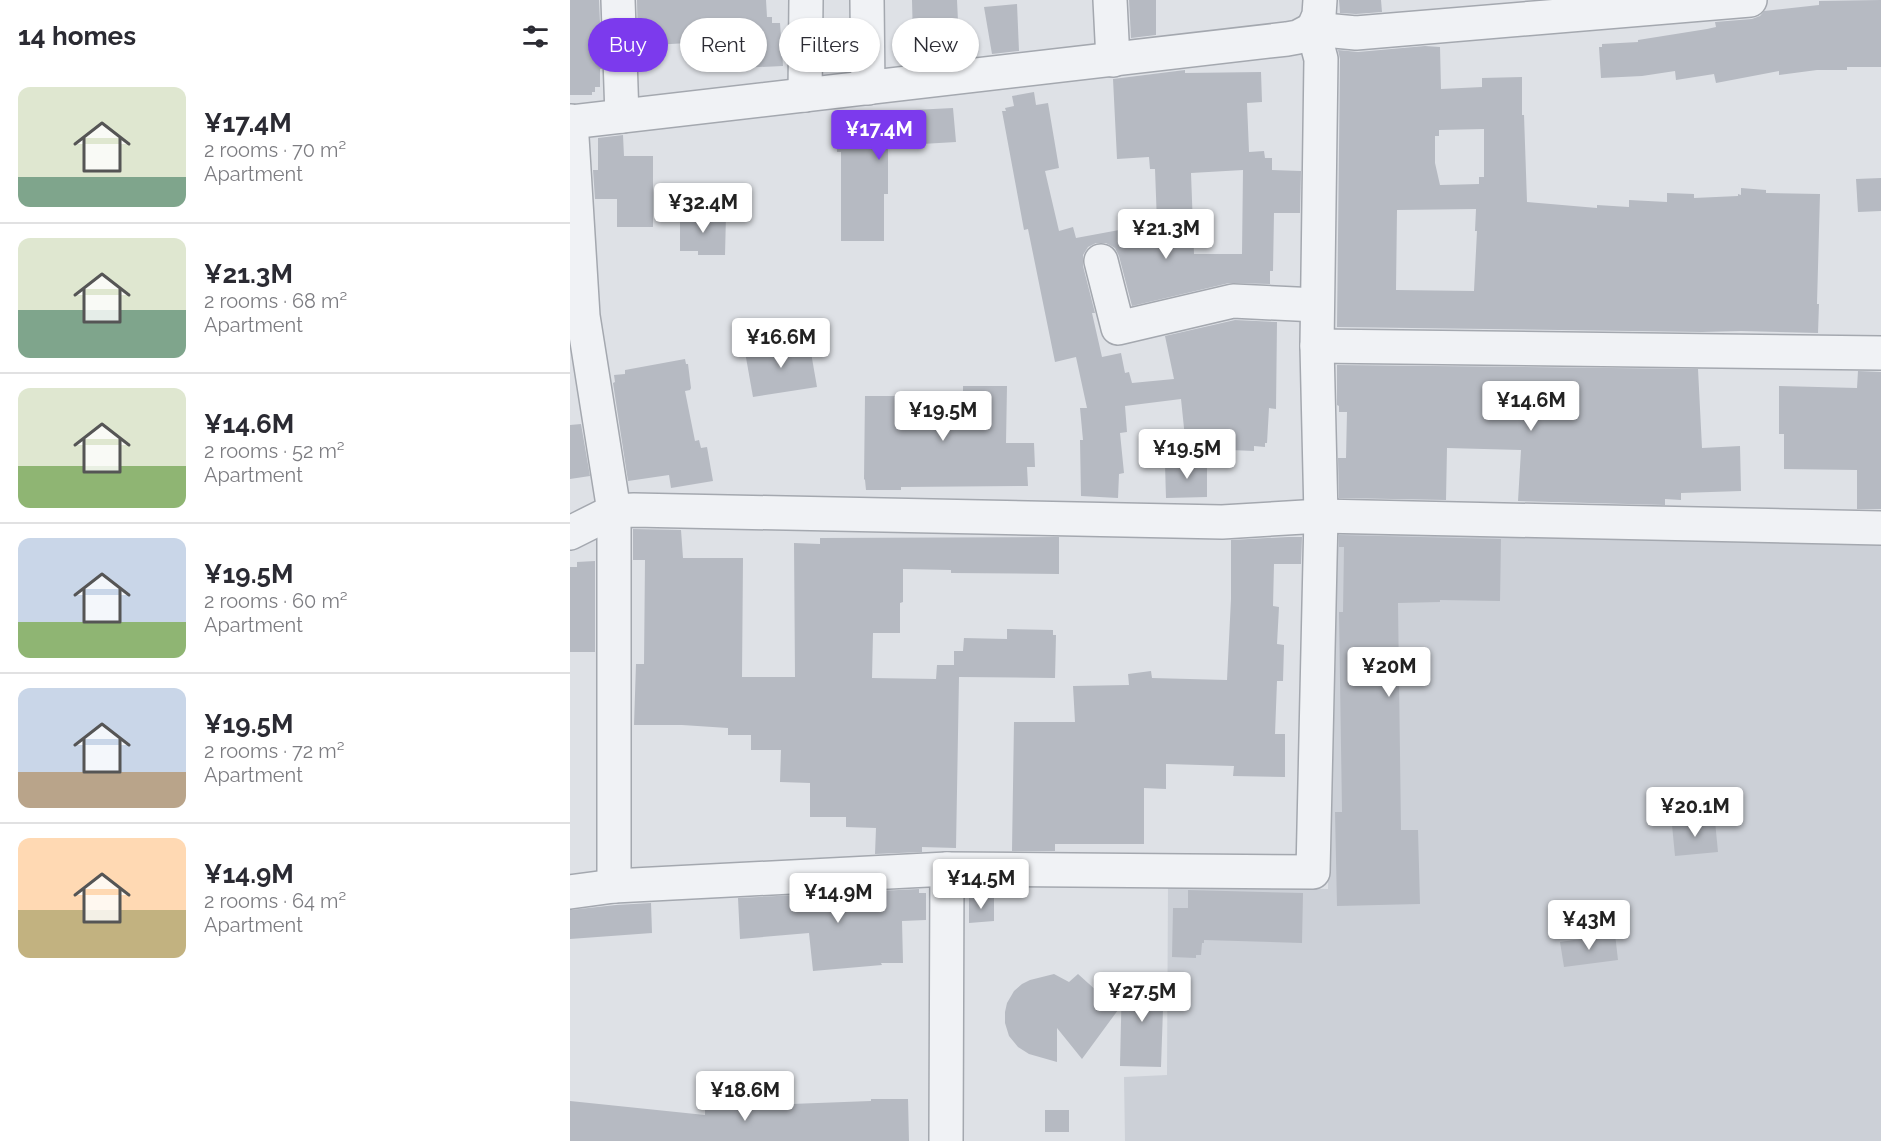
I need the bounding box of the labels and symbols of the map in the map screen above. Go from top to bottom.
pin: ¥17.4M [830,110,928,161]
pin: ¥32.4M [654,183,752,234]
pin: ¥21.3M [1117,209,1215,260]
pin: ¥16.6M [732,318,830,369]
pin: ¥14.6M [1482,381,1580,432]
pin: ¥19.5M [894,391,992,442]
pin: ¥19.5M [1138,429,1236,480]
pin: ¥20M [1353,647,1425,698]
pin: ¥20.1M [1646,787,1744,838]
pin: ¥14.5M [932,859,1030,910]
pin: ¥14.9M [789,873,887,924]
pin: ¥43M [1553,900,1625,951]
pin: ¥27.5M [1093,972,1191,1023]
pin: ¥18.6M [696,1071,794,1122]

